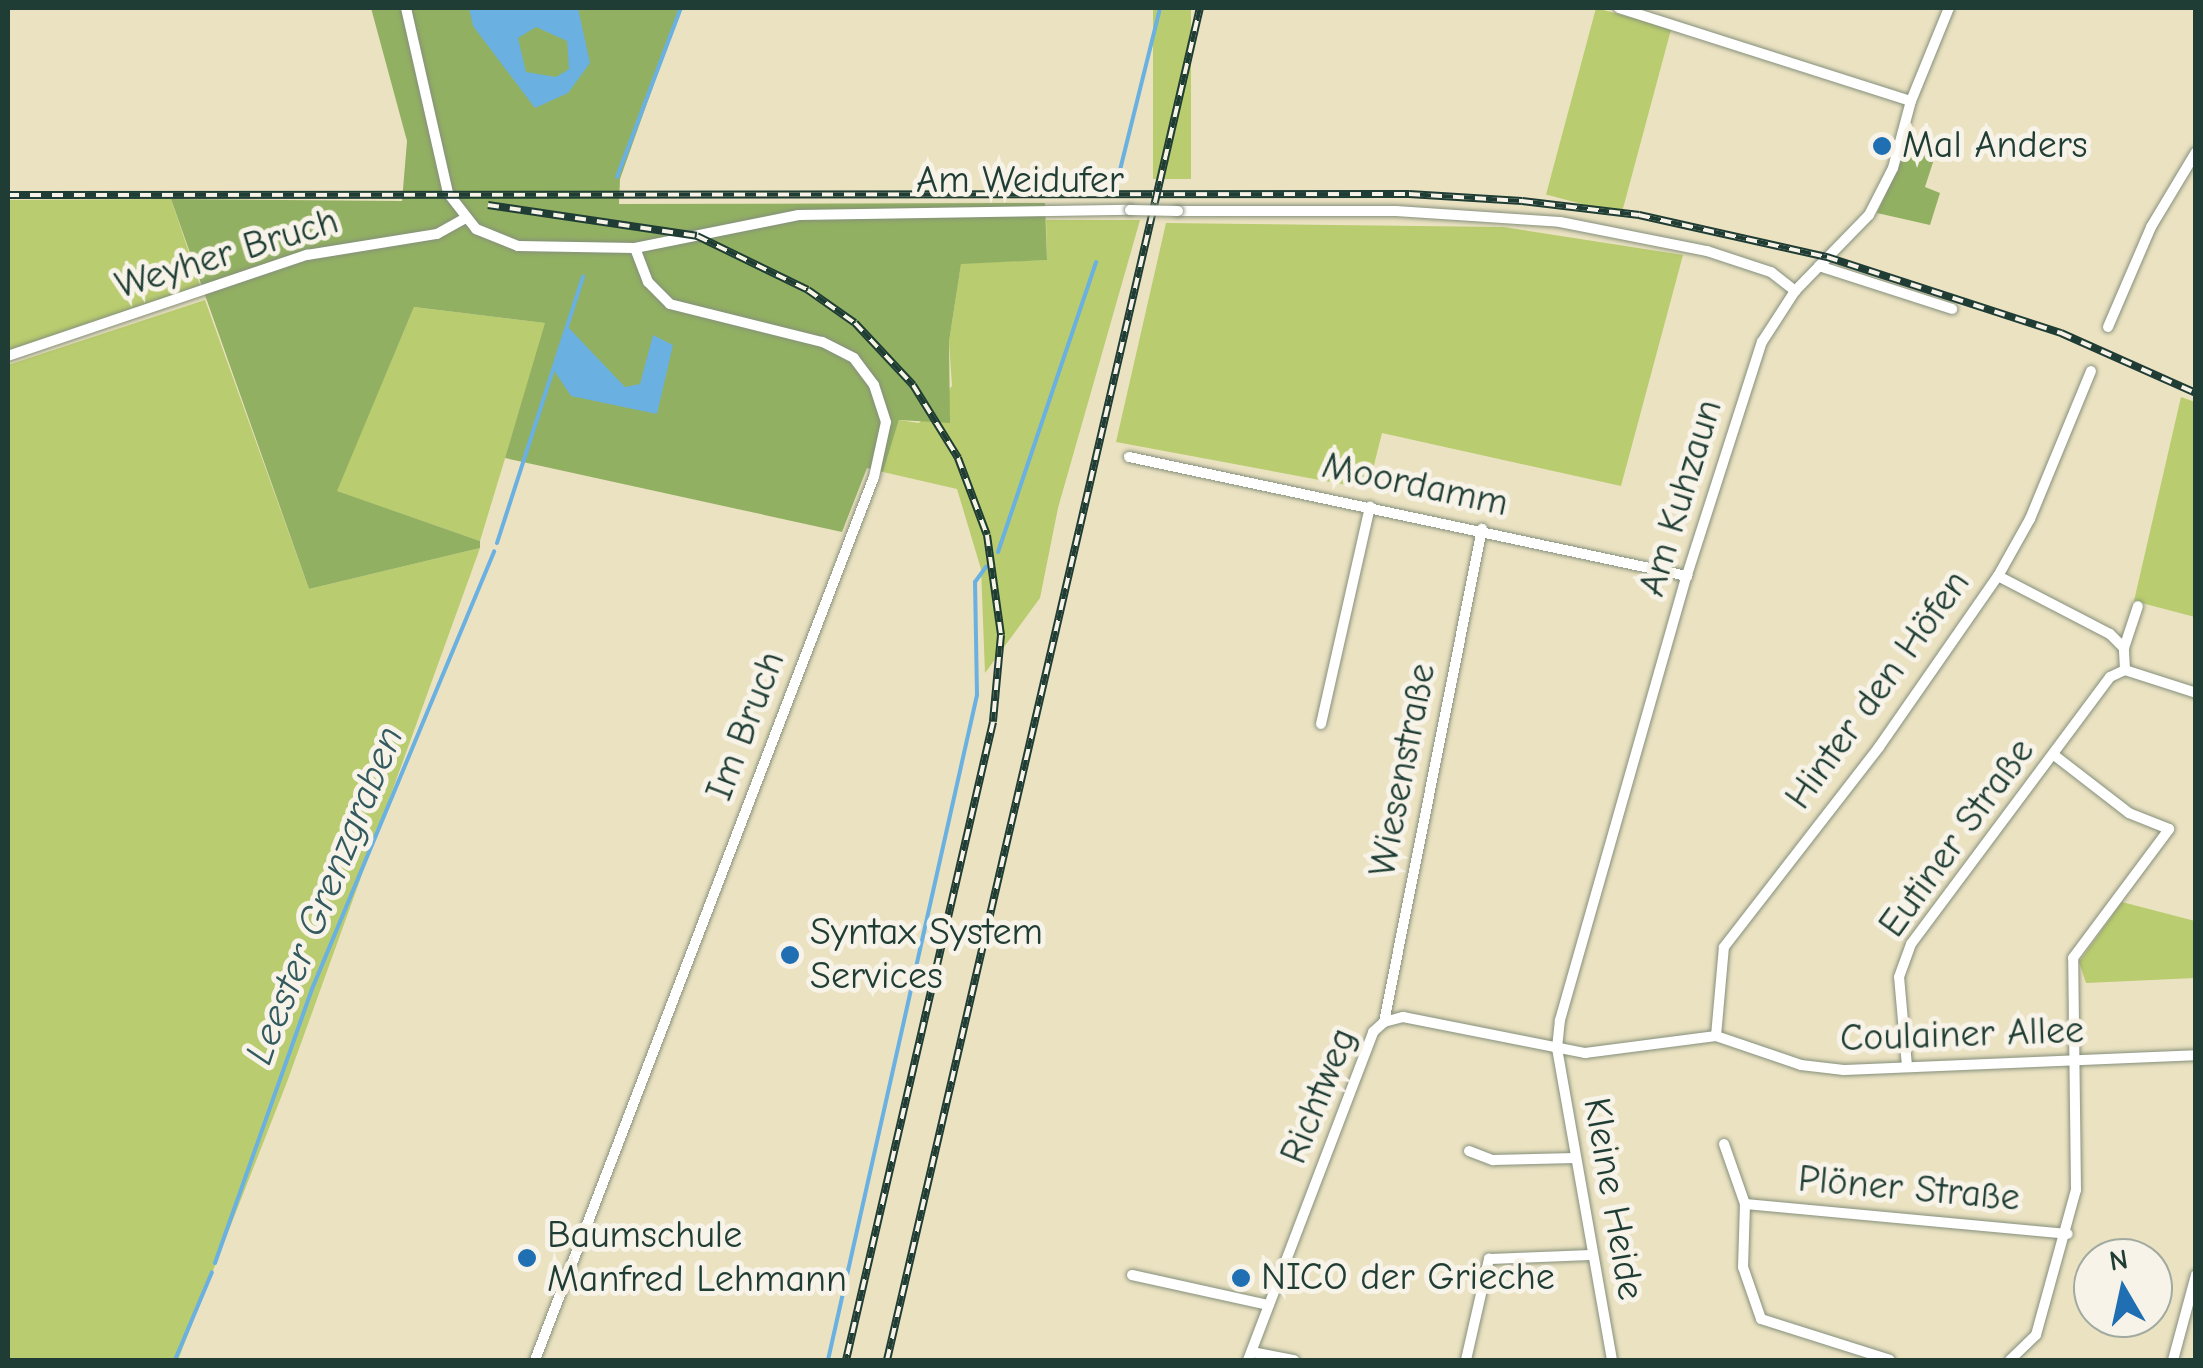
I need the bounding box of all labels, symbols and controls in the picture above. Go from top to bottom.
place label: Mal Anders [1902,123,2088,169]
marker: Mal Anders [1871,135,1893,157]
street label: Am Weidufer [916,158,1124,204]
street label: Weyher Bruch [110,199,344,309]
street label: Am Kuhzaun [1630,394,1732,602]
street label: Moordamm [1318,443,1512,527]
street label: Hinter den Höfen [1776,562,1980,818]
street label: Im Bruch [697,645,795,807]
street label: Wiesenstraße [1360,660,1446,880]
water label: Leester Grenzgraben [234,719,414,1071]
street label: Eutiner Straße [1870,730,2044,946]
place label: Syntax System Services [810,910,1043,999]
marker: Syntax System Services [779,944,801,966]
street label: Coulainer Allee [1839,1008,2085,1062]
street label: Richtweg [1271,1022,1367,1170]
street label: Kleine Heide [1573,1094,1653,1304]
street label: Plöner Straße [1796,1157,2022,1221]
place label: Baumschule Manfred Lehmann [547,1213,847,1302]
north arrow [2073,1238,2173,1338]
text: N [2107,1243,2130,1278]
marker: Baumschule Manfred Lehmann [516,1247,538,1269]
place label: NICO der Grieche [1261,1255,1555,1301]
marker: NICO der Grieche [1230,1267,1252,1289]

